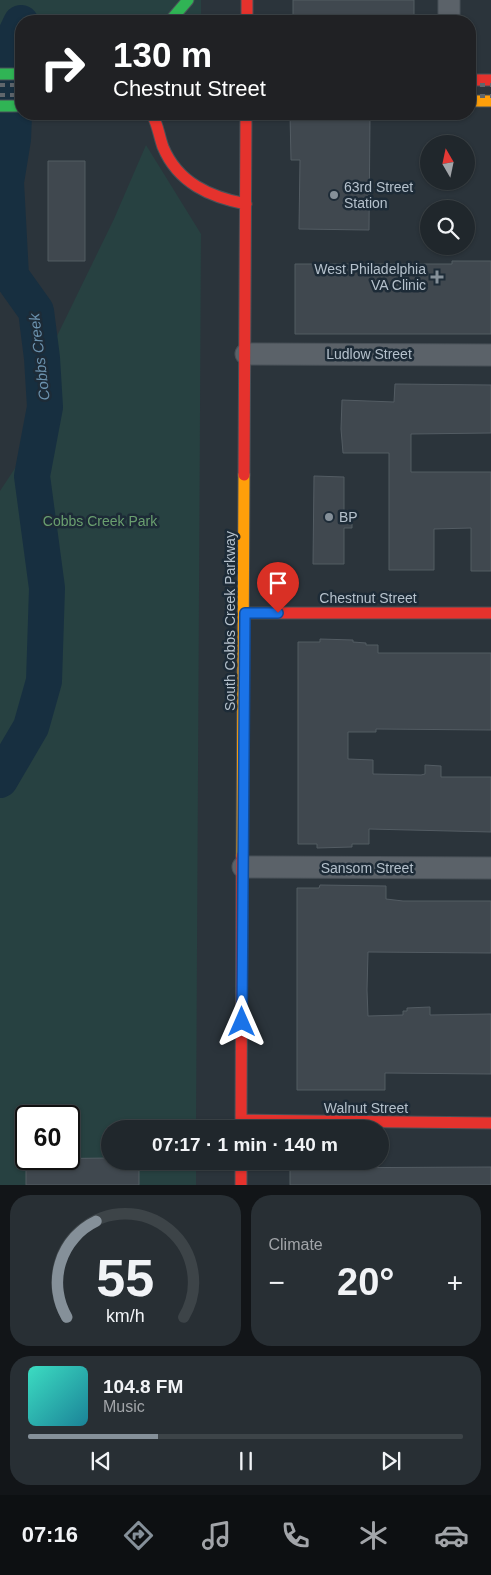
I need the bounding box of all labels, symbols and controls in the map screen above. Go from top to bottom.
icon: right [30,35,95,100]
text: 130 m [113,35,212,74]
text: Chestnut Street [113,76,266,101]
north arrow [420,135,475,190]
map controls [420,135,475,255]
place label: 63rd Street Station [344,179,413,211]
marker: 63rd Street Station [328,189,340,201]
button: search [420,200,475,255]
place label: West Philadelphia VA Clinic [314,261,426,293]
marker: West Philadelphia VA Clinic [430,270,444,284]
water label: Cobbs Creek [25,311,53,401]
street label: Ludlow Street [326,346,412,362]
place label: BP [339,509,358,525]
marker: BP [323,511,335,523]
park label: Cobbs Creek Park [43,513,158,529]
street label: South Cobbs Creek Parkway [222,531,238,711]
pin [257,562,299,613]
icon: arrive [264,569,292,597]
street label: Chestnut Street [319,590,417,606]
street label: Sansom Street [321,860,413,876]
position arrow [215,995,267,1047]
street label: Walnut Street [324,1100,408,1116]
speed limit sign: 60 [15,1105,80,1170]
text: 07:17 · 1 min · 140 m [152,1134,338,1155]
text: Climate [269,1236,323,1253]
text: 55 [96,1249,154,1307]
text: 20° [337,1261,394,1303]
text: − [269,1267,285,1298]
text: + [447,1267,463,1298]
text: km/h [106,1306,145,1326]
text: 104.8 FM [103,1376,183,1397]
text: Music [103,1398,145,1415]
icon: previous [87,1447,115,1475]
icon: pause [232,1447,260,1475]
icon: next [377,1447,405,1475]
icon: directions [121,1518,156,1553]
icon: music [199,1518,234,1553]
icon: phone [278,1518,313,1553]
icon: climate [356,1518,391,1553]
icon: car [434,1518,469,1553]
text: 07:16 [22,1522,78,1547]

